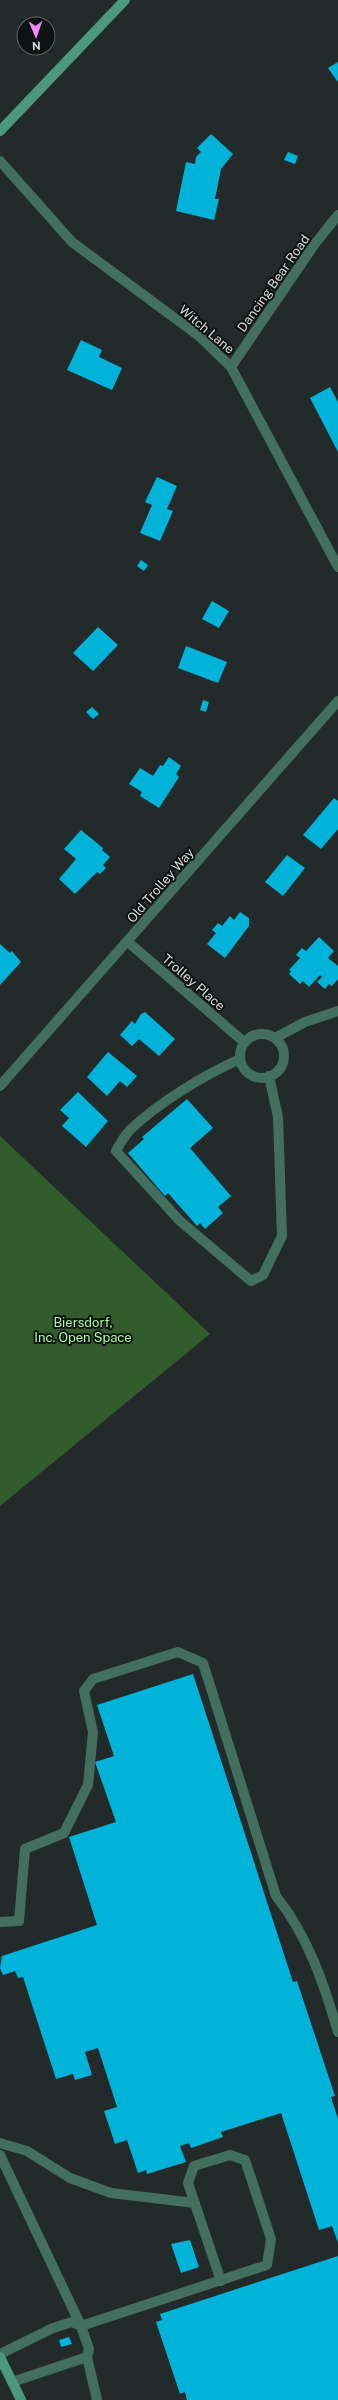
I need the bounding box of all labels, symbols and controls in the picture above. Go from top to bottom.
north arrow [16,16,56,56]
text: N [32,40,41,52]
street label: Dancing Bear Road [234,232,313,335]
street label: Witch Lane [176,302,237,357]
street label: Old Trolley Way [124,845,197,926]
street label: Trolley Place [159,951,228,1014]
park label: Biersdorf, Inc. Open Space [34,1315,132,1345]

